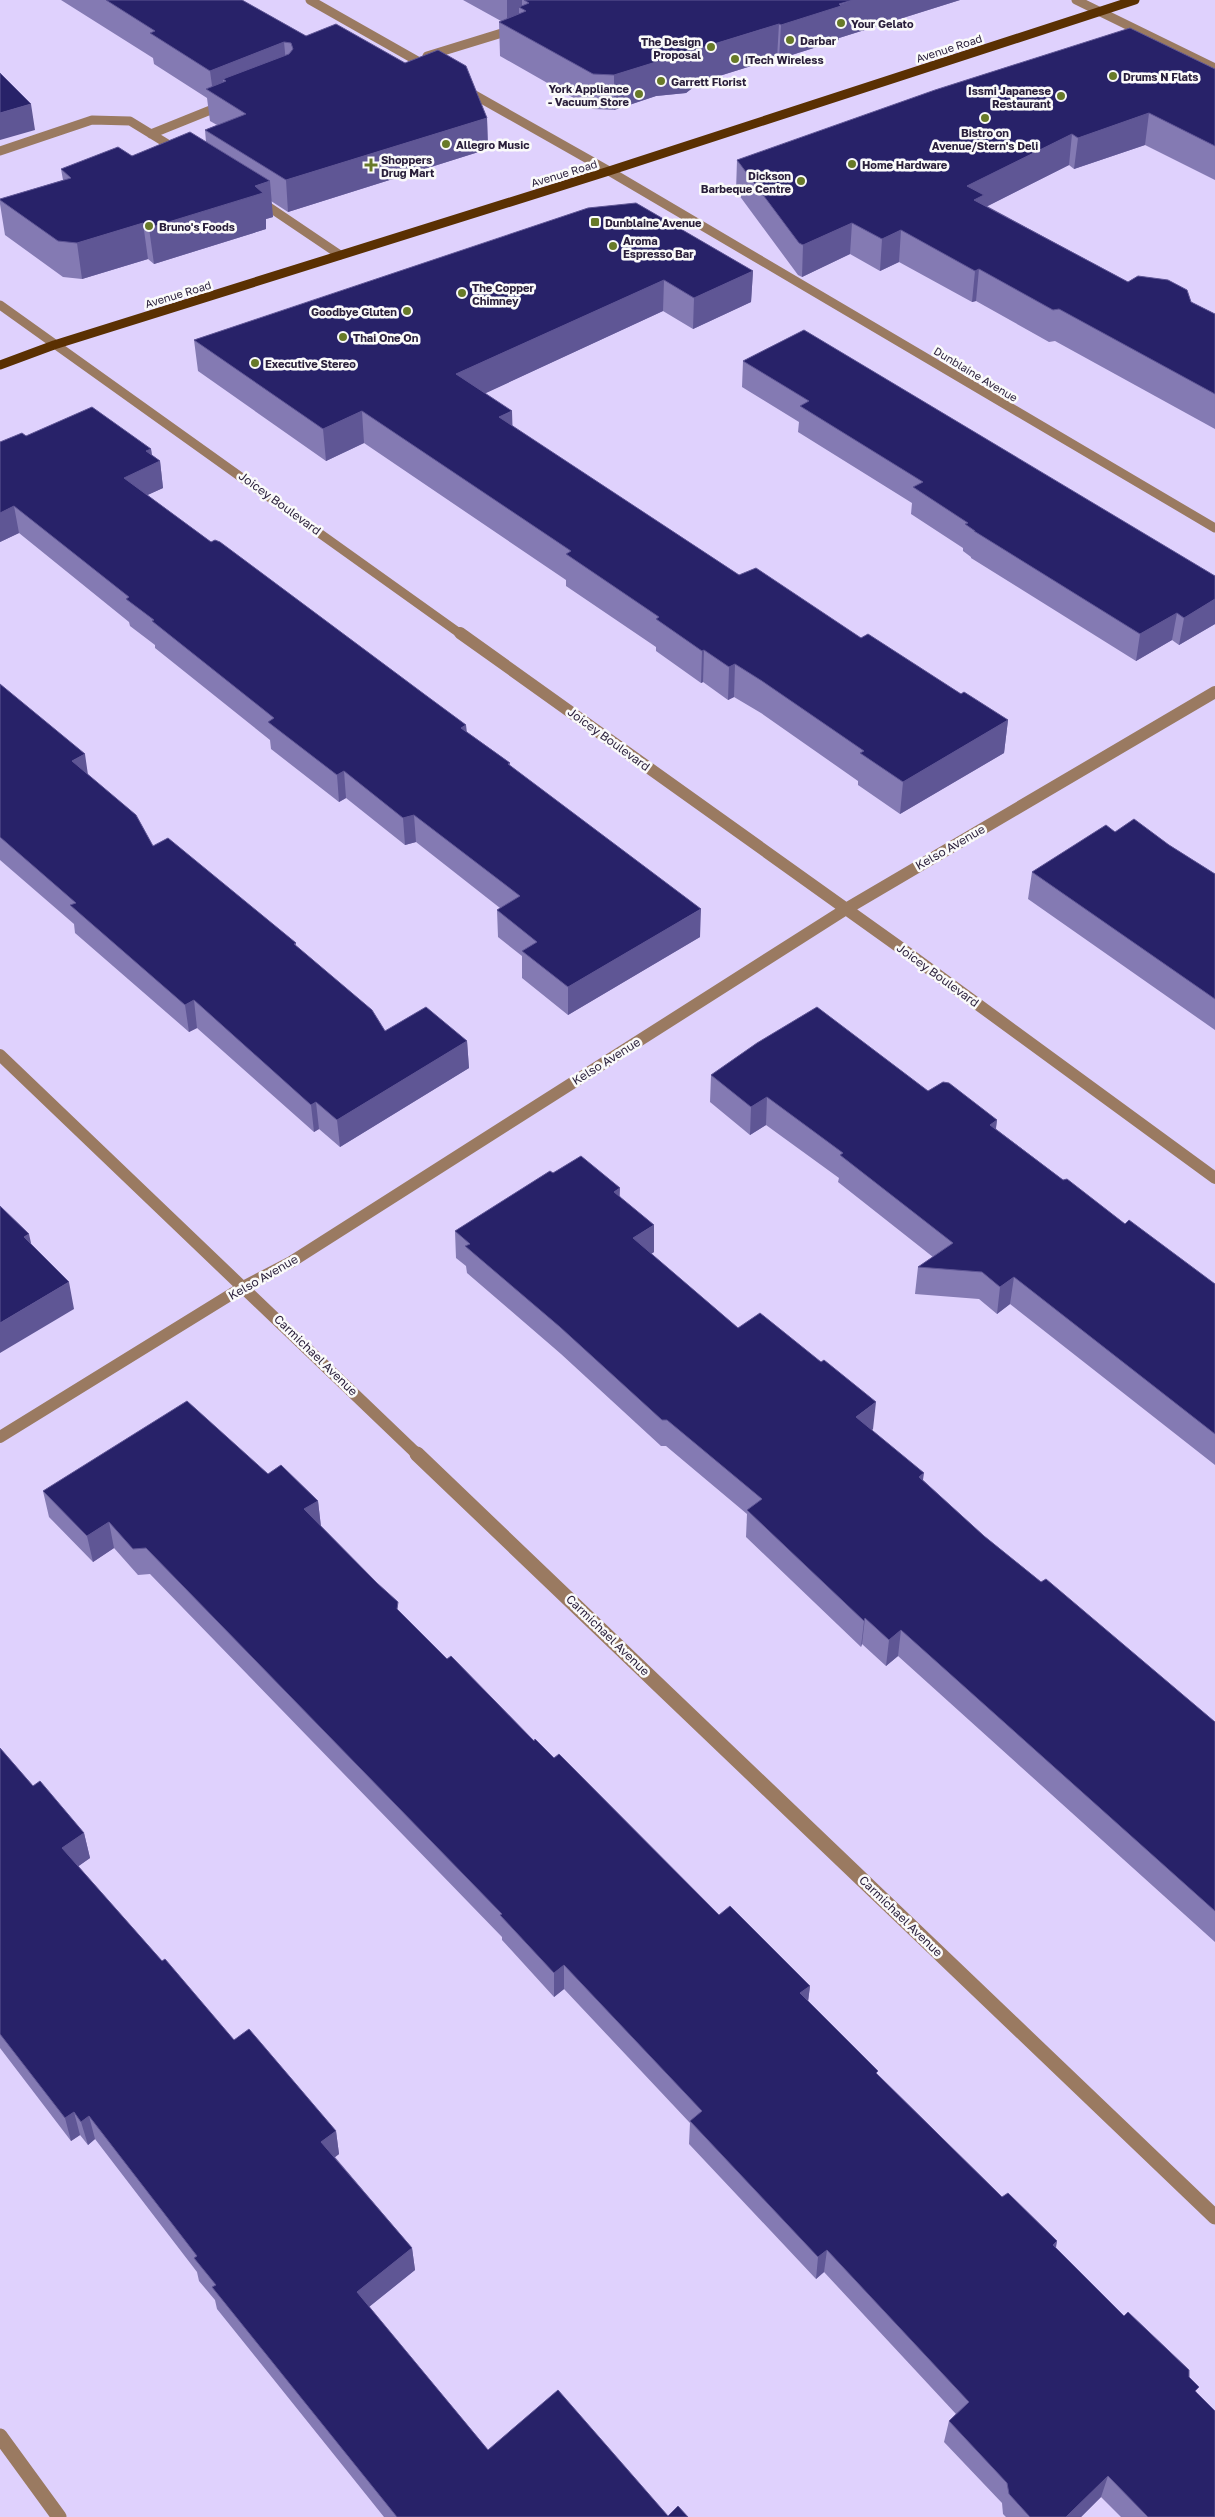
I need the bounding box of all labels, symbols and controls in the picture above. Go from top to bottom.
marker: Your Gelato [835,17,847,29]
place label: Your Gelato [851,17,914,30]
street label: Avenue Road [914,31,984,65]
marker: Darbar [784,34,796,46]
place label: Darbar [800,34,837,47]
place label: The Design Proposal [641,35,701,61]
marker: The Design Proposal [705,41,717,53]
marker: iTech Wireless [729,53,741,65]
place label: iTech Wireless [745,53,824,66]
marker: Drums N Flats [1107,70,1119,82]
place label: Drums N Flats [1123,70,1199,83]
marker: Garrett Florist [655,75,667,87]
place label: Garrett Florist [671,75,747,88]
place label: York Appliance - Vacuum Store [548,82,630,108]
place label: Issmi Japanese Restaurant [968,84,1052,110]
marker: York Appliance - Vacuum Store [633,88,645,100]
marker: Issmi Japanese Restaurant [1055,90,1067,102]
marker: Bistro on Avenue/Stern's Deli [979,112,991,124]
place label: Bistro on Avenue/Stern's Deli [932,126,1038,152]
marker: Allegro Music [440,138,452,150]
place label: Allegro Music [456,138,530,151]
place label: Shoppers Drug Mart [381,153,435,179]
street label: Avenue Road [529,157,599,189]
marker: Home Hardware [846,158,858,170]
place label: Home Hardware [862,158,948,171]
marker: Shoppers Drug Mart [365,159,377,171]
place label: Dickson Barbeque Centre [701,169,792,195]
marker: Dickson Barbeque Centre [795,175,807,187]
marker: Dunblaine Avenue [589,216,601,228]
place label: Dunblaine Avenue [605,216,702,229]
marker: Bruno's Foods [143,220,155,232]
place label: Bruno's Foods [159,220,235,233]
place label: Aroma Espresso Bar [623,234,694,260]
marker: Aroma Espresso Bar [607,240,619,252]
street label: Avenue Road [143,278,213,310]
place label: The Copper Chimney [472,281,534,307]
marker: The Copper Chimney [456,287,468,299]
place label: Goodbye Gluten [311,305,397,318]
marker: Goodbye Gluten [401,305,413,317]
marker: Thai One On [337,331,349,343]
place label: Thai One On [353,331,419,344]
street label: Dunblaine Avenue [932,344,1020,404]
marker: Executive Stereo [249,357,261,369]
place label: Executive Stereo [265,357,356,370]
street label: Joicey Boulevard [236,468,324,538]
street label: Joicey Boulevard [565,704,653,774]
street label: Kelso Avenue [913,821,987,873]
street label: Joicey Boulevard [894,940,982,1010]
street label: Kelso Avenue [569,1034,643,1088]
street label: Kelso Avenue [226,1251,300,1303]
street label: Carmichael Avenue [271,1311,361,1399]
street label: Carmichael Avenue [563,1591,653,1679]
street label: Carmichael Avenue [856,1872,946,1960]

